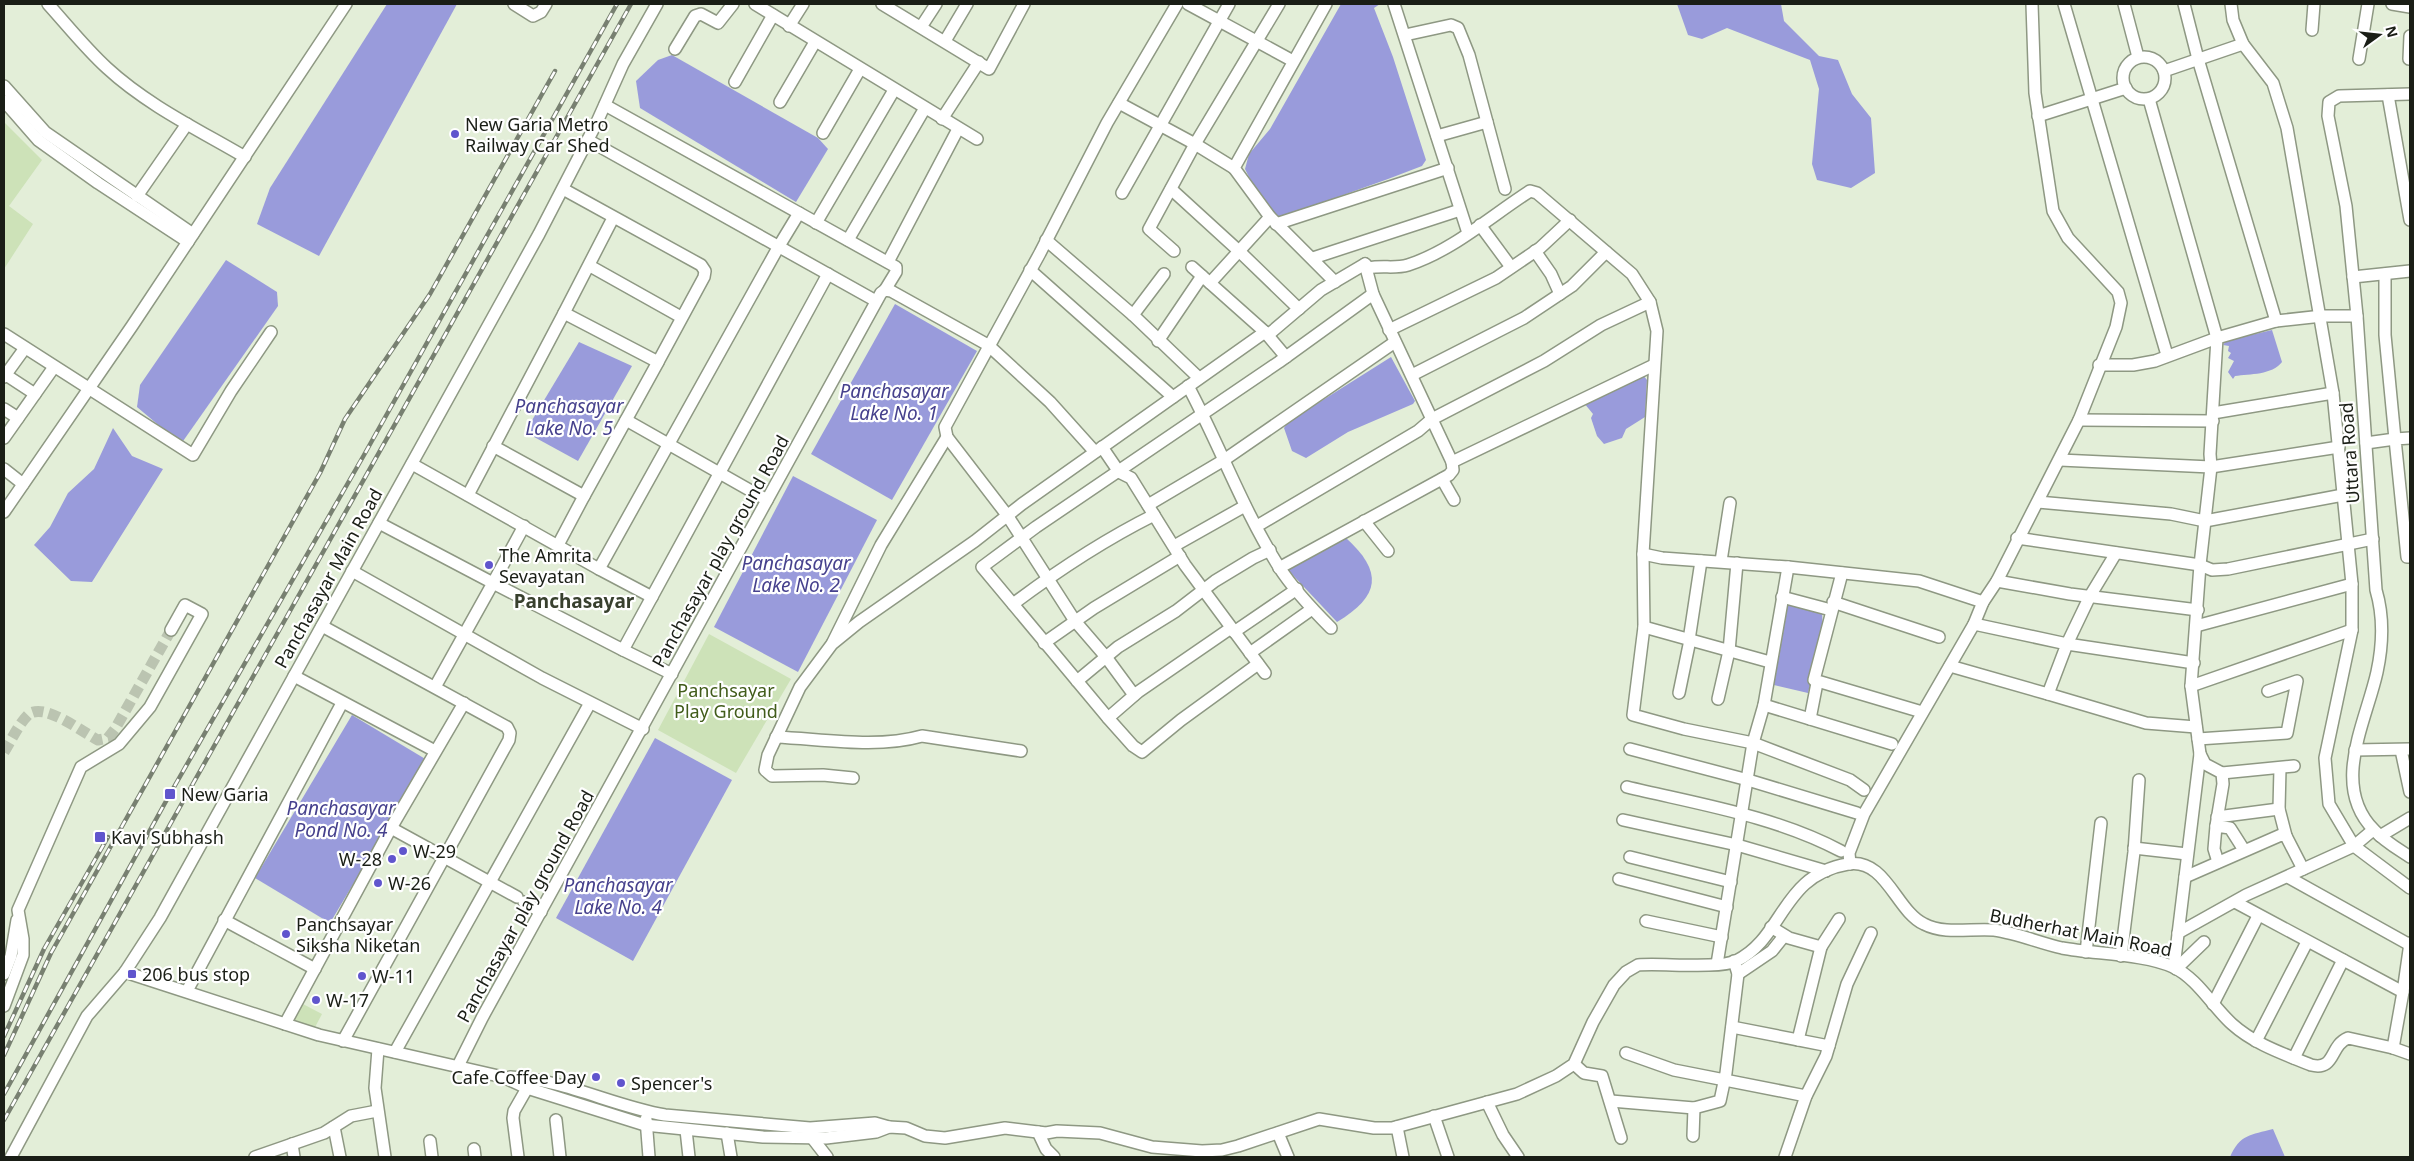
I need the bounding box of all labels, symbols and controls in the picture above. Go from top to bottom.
north arrow [2354,10,2404,60]
text: N [2381,24,2403,39]
place label: New Garia Metro Railway Car Shed [465,112,610,157]
marker: New Garia Metro Railway Car Shed [449,128,461,140]
water label: Panchasayar Lake No. 1 [839,378,950,426]
water label: Panchasayar Lake No. 5 [514,393,625,441]
street label: Uttara Road [2333,402,2365,504]
street label: Panchasayar play ground Road [646,431,794,671]
street label: Panchasayar Main Road [268,484,388,672]
place label: The Amrita Sevayatan [499,543,592,588]
water label: Panchasayar Lake No. 2 [741,550,852,598]
marker: The Amrita Sevayatan [483,559,495,571]
district label: Panchasayar [514,588,635,614]
park label: Panchsayar Play Ground [674,678,778,723]
place label: New Garia [181,782,269,806]
street label: Panchasayar play ground Road [451,786,599,1026]
marker: New Garia [163,787,177,801]
water label: Panchasayar Pond No. 4 [286,795,397,843]
place label: Kavi Subhash [111,825,224,849]
marker: Kavi Subhash [93,830,107,844]
place label: W-29 [413,839,456,863]
marker: W-29 [397,845,409,857]
place label: W-28 [339,847,382,871]
marker: W-28 [386,853,398,865]
place label: W-26 [388,871,431,895]
water label: Panchasayar Lake No. 4 [563,872,674,920]
marker: W-26 [372,877,384,889]
street label: Budherhat Main Road [1988,903,2174,961]
place label: Panchsayar Siksha Niketan [296,912,420,957]
marker: Panchsayar Siksha Niketan [280,928,292,940]
place label: 206 bus stop [142,962,250,986]
place label: W-11 [372,964,415,988]
marker: 206 bus stop [126,968,138,980]
marker: W-11 [356,970,368,982]
place label: W-17 [326,988,369,1012]
marker: W-17 [310,994,322,1006]
place label: Cafe Coffee Day [451,1065,587,1089]
marker: Cafe Coffee Day [590,1071,602,1083]
place label: Spencer's [631,1071,712,1095]
marker: Spencer's [615,1077,627,1089]

